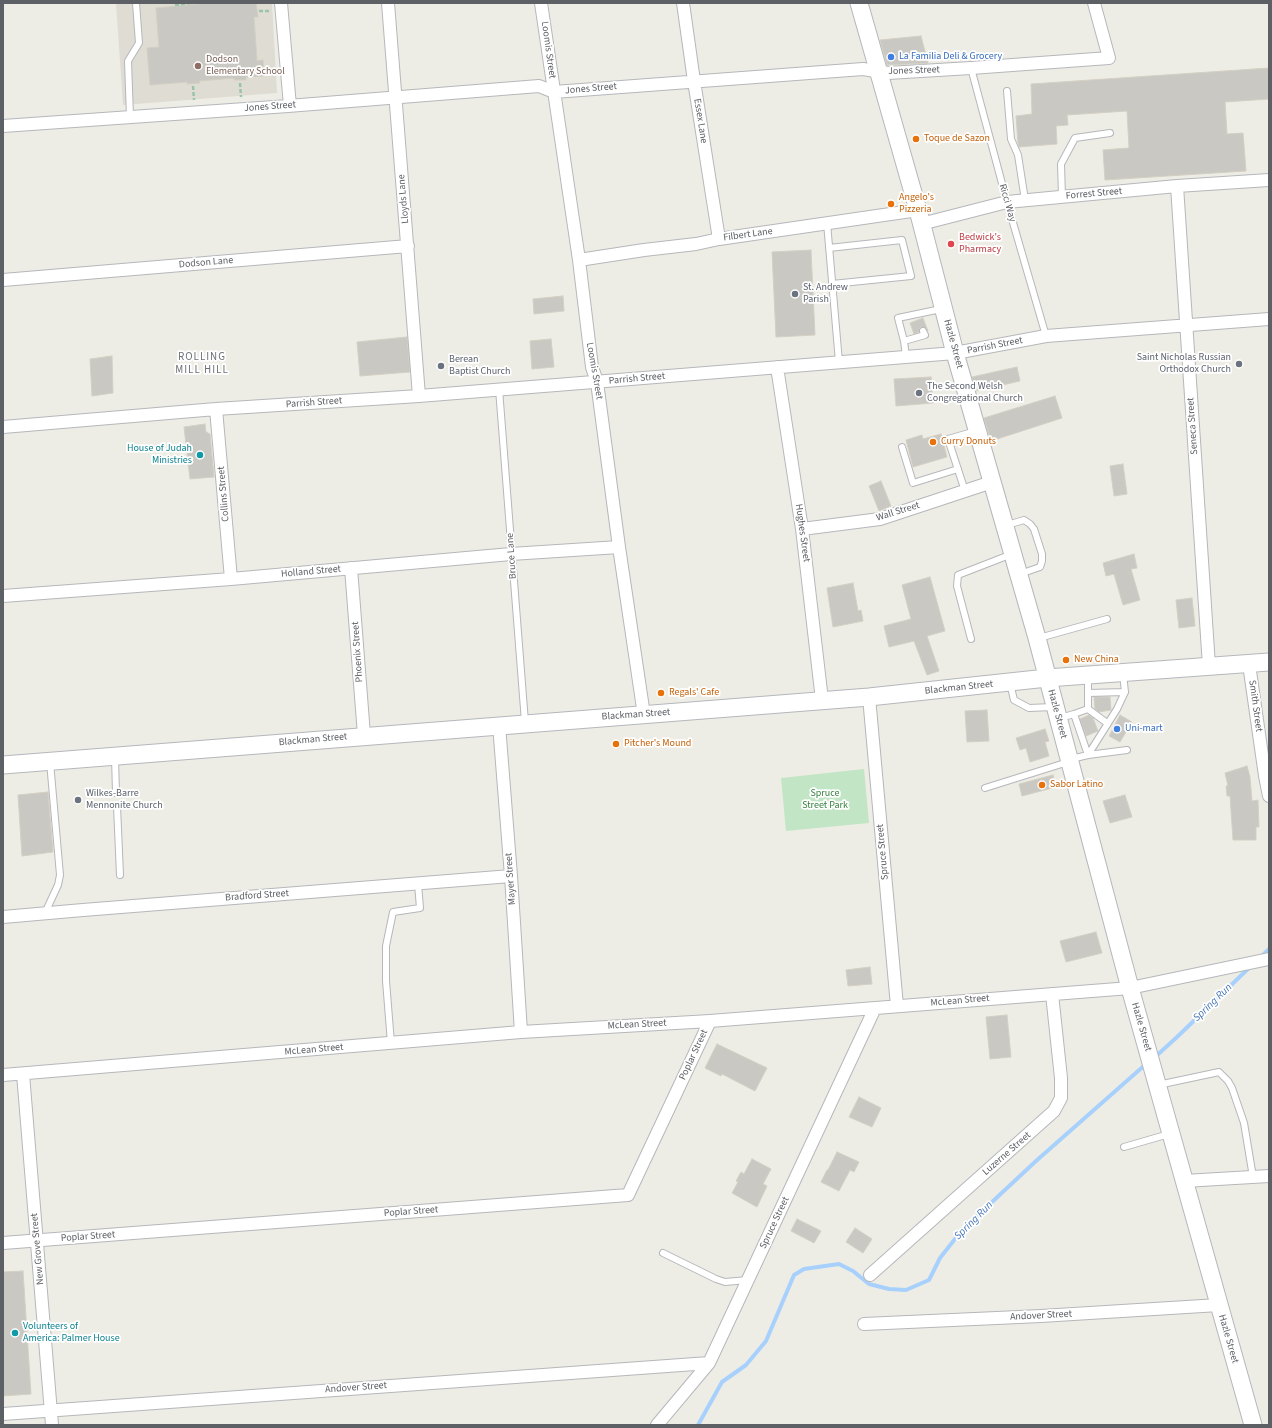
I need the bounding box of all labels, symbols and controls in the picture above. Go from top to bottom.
street label: Loomis Street [538,21,558,79]
place label: La Familia Deli & Grocery [899,51,1002,63]
marker: La Familia Deli & Grocery [886,52,896,62]
place label: Dodson Elementary School [206,54,285,78]
marker: Dodson Elementary School [193,61,203,71]
street label: Jones Street [888,64,940,78]
street label: Jones Street [565,81,617,97]
street label: Essex Lane [691,98,709,144]
street label: Jones Street [244,99,296,115]
place label: Toque de Sazon [924,133,990,145]
marker: Toque de Sazon [911,134,921,144]
street label: Lloyds Lane [396,174,412,224]
street label: Ricci Way [996,183,1018,223]
street label: Forrest Street [1065,186,1123,202]
place label: Angelo's Pizzeria [899,192,934,216]
marker: Angelo's Pizzeria [886,199,896,209]
street label: Filbert Lane [723,226,773,244]
place label: Bedwick's Pharmacy [959,232,1001,256]
marker: Bedwick's Pharmacy [946,239,956,249]
street label: Dodson Lane [178,255,234,271]
place label: St. Andrew Parish [803,282,848,306]
marker: St. Andrew Parish [790,289,800,299]
street label: Hazle Street [941,318,965,370]
street label: Parrish Street [966,335,1024,357]
street label: Loomis Street [583,342,605,400]
district label: ROLLING MILL HILL [175,351,229,377]
place label: Saint Nicholas Russian Orthodox Church [1137,352,1231,376]
place label: Berean Baptist Church [449,354,510,378]
marker: Saint Nicholas Russian Orthodox Church [1234,359,1244,369]
marker: Berean Baptist Church [436,361,446,371]
street label: Parrish Street [608,371,666,387]
place label: The Second Welsh Congregational Church [927,381,1023,404]
marker: The Second Welsh Congregational Church [914,388,924,398]
street label: Parrish Street [285,395,343,411]
street label: Seneca Street [1185,397,1201,455]
place label: Curry Donuts [941,436,996,448]
marker: Curry Donuts [928,437,938,447]
place label: House of Judah Ministries [127,443,192,466]
marker: House of Judah Ministries [195,450,205,460]
street label: Collins Street [216,466,232,522]
street label: Wall Street [875,500,921,524]
street label: Hughes Street [792,503,812,563]
street label: Bruce Lane [504,532,520,580]
street label: Holland Street [281,563,341,581]
street label: Phoenix Street [350,621,366,683]
place label: New China [1074,654,1119,666]
marker: New China [1061,655,1071,665]
street label: Blackman Street [924,678,994,698]
street label: Smith Street [1245,679,1265,733]
place label: Regals' Cafe [669,687,719,699]
marker: Regals' Cafe [656,688,666,698]
street label: Hazle Street [1045,688,1069,740]
street label: Blackman Street [601,707,671,723]
place label: Uni-mart [1125,723,1163,735]
marker: Uni-mart [1112,724,1122,734]
street label: Blackman Street [278,731,348,749]
place label: Pitcher's Mound [624,738,691,750]
marker: Pitcher's Mound [611,739,621,749]
place label: Sabor Latino [1050,779,1103,791]
marker: Sabor Latino [1037,780,1047,790]
place label: Wilkes-Barre Mennonite Church [86,788,163,812]
park label: Spruce Street Park [802,788,848,812]
marker: Wilkes-Barre Mennonite Church [73,795,83,805]
street label: Spruce Street [875,824,891,880]
street label: Mayer Street [503,852,519,906]
street label: Bradford Street [225,888,289,904]
water label: Spring Run [1191,981,1235,1025]
street label: McLean Street [930,992,990,1010]
street label: Hazle Street [1128,1001,1154,1053]
street label: McLean Street [607,1017,667,1033]
street label: Poplar Street [677,1028,711,1082]
street label: McLean Street [284,1041,344,1059]
street label: Luzerne Street [980,1130,1034,1178]
street label: Spruce Street [758,1195,792,1251]
water label: Spring Run [952,1199,996,1243]
street label: Poplar Street [383,1204,439,1220]
street label: New Grove Street [29,1212,47,1286]
street label: Poplar Street [60,1229,116,1245]
street label: Andover Street [1010,1308,1072,1324]
street label: Hazle Street [1215,1313,1241,1365]
place label: Volunteers of America: Palmer House [23,1321,120,1344]
marker: Volunteers of America: Palmer House [10,1328,20,1338]
street label: Andover Street [325,1380,387,1396]

